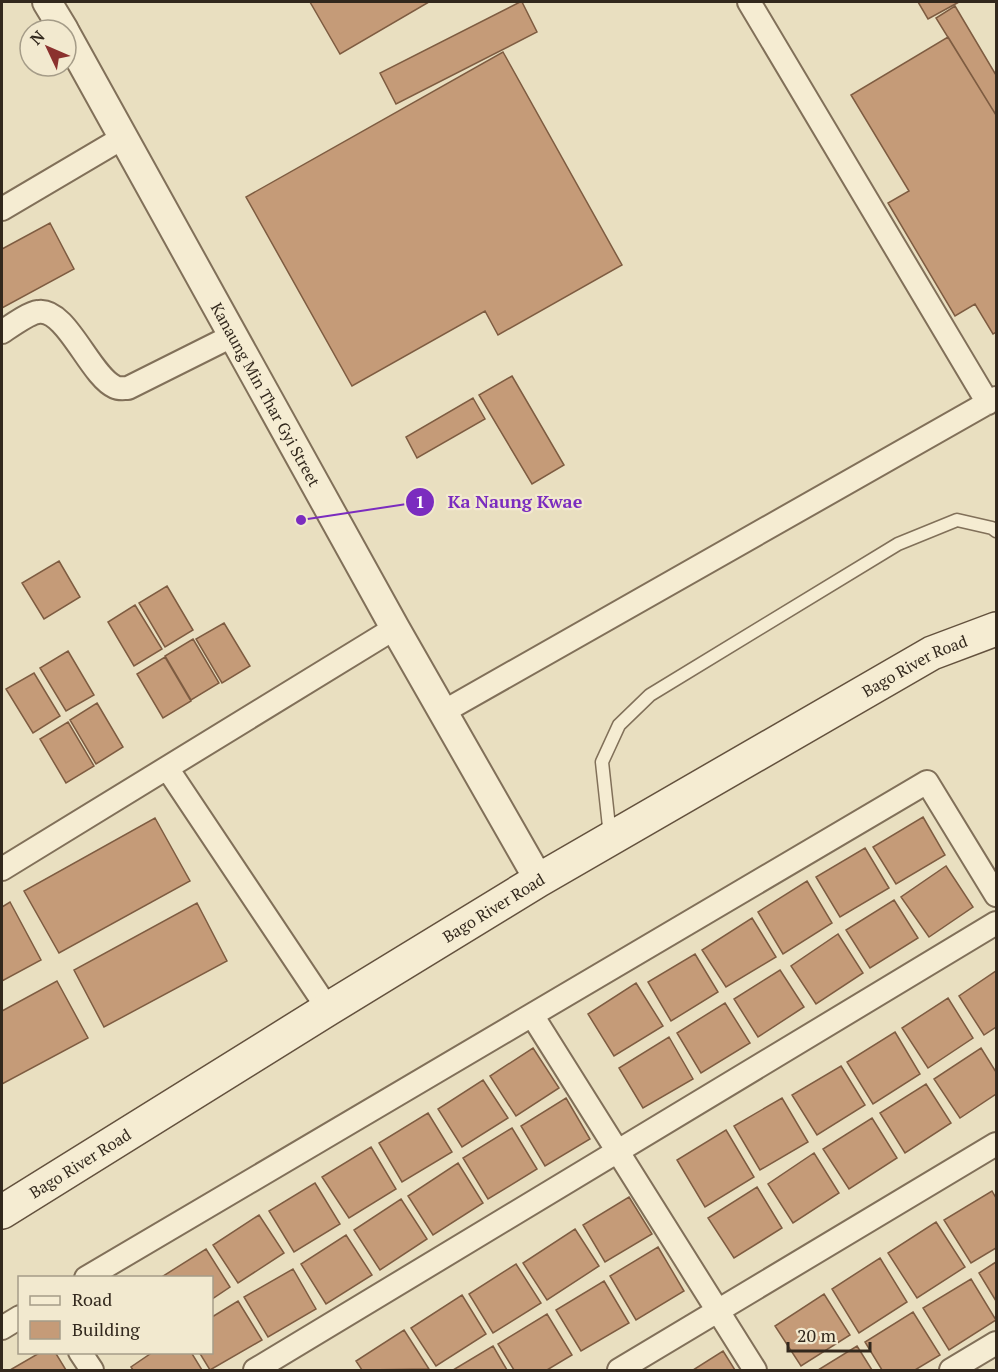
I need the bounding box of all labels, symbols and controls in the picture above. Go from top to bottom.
north arrow [18,18,78,78]
text: N [25,26,49,50]
street label: Kanaung Min Thar Gyi Street [206,298,325,490]
callout: Ka Naung Kwae [405,484,594,520]
text: 1 [415,489,425,513]
text: Ka Naung Kwae [448,489,583,513]
street label: Bago River Road [858,630,970,702]
street label: Bago River Road [438,868,549,947]
street label: Bago River Road [25,1123,135,1203]
legend [18,1276,213,1354]
text: Road [72,1287,112,1311]
scale bar [788,1315,870,1353]
text: Building [72,1317,140,1341]
text: 20 m [797,1323,837,1347]

